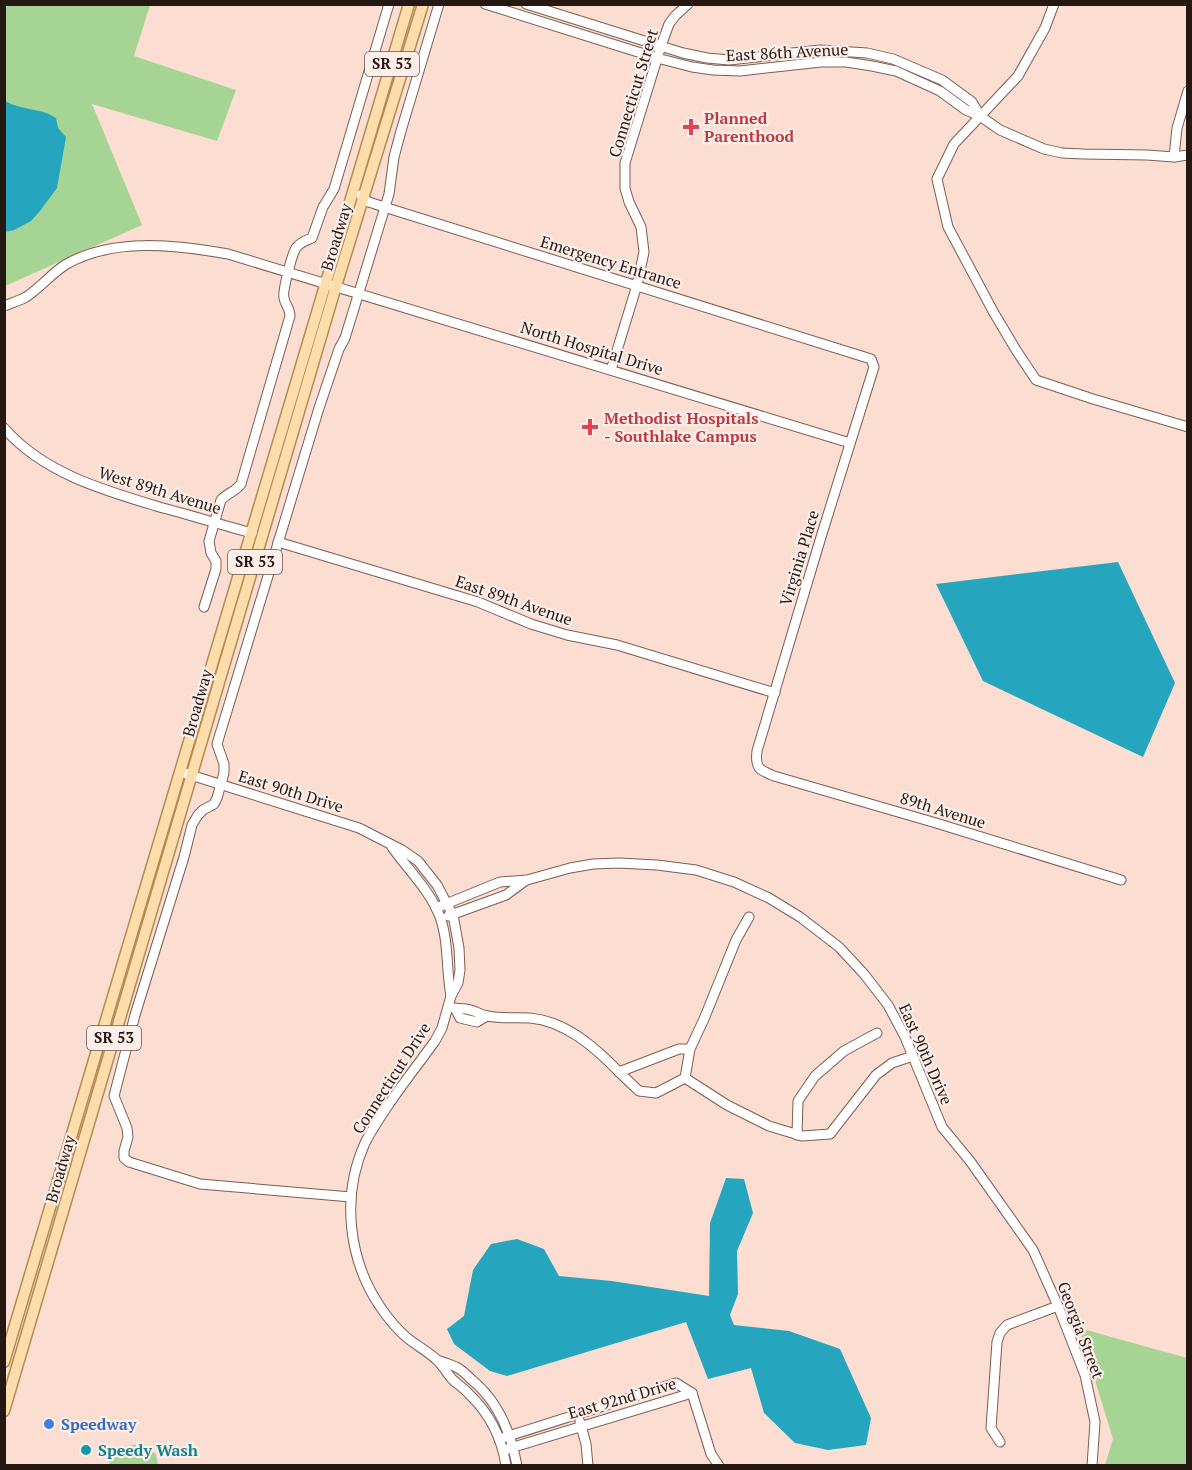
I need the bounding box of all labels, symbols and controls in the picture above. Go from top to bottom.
street label: Connecticut Street [603,26,663,160]
street label: East 86th Avenue [725,38,849,66]
road number: SR 53 [365,52,419,76]
place label: Planned Parenthood [704,107,794,147]
marker: Planned Parenthood [682,118,700,136]
street label: Broadway [315,200,357,273]
street label: Emergency Entrance [538,230,684,294]
street label: North Hospital Drive [518,316,666,380]
place label: Methodist Hospitals - Southlake Campus [604,407,758,447]
marker: Methodist Hospitals - Southlake Campus [581,418,599,436]
street label: West 89th Avenue [96,461,224,519]
street label: Virginia Place [774,507,824,609]
road number: SR 53 [228,550,282,574]
street label: East 89th Avenue [453,570,575,630]
street label: Broadway [177,666,217,739]
street label: East 90th Drive [236,765,346,817]
street label: 89th Avenue [898,787,988,833]
street label: East 90th Drive [894,1000,958,1108]
street label: Connecticut Drive [347,1018,435,1138]
road number: SR 53 [87,1026,141,1050]
street label: Broadway [40,1132,80,1205]
street label: Georgia Street [1052,1278,1110,1382]
street label: East 92nd Drive [565,1372,679,1424]
place label: Speedway [61,1413,137,1435]
marker: Speedway [42,1417,56,1431]
place label: Speedy Wash [98,1439,199,1461]
marker: Speedy Wash [79,1443,93,1457]

